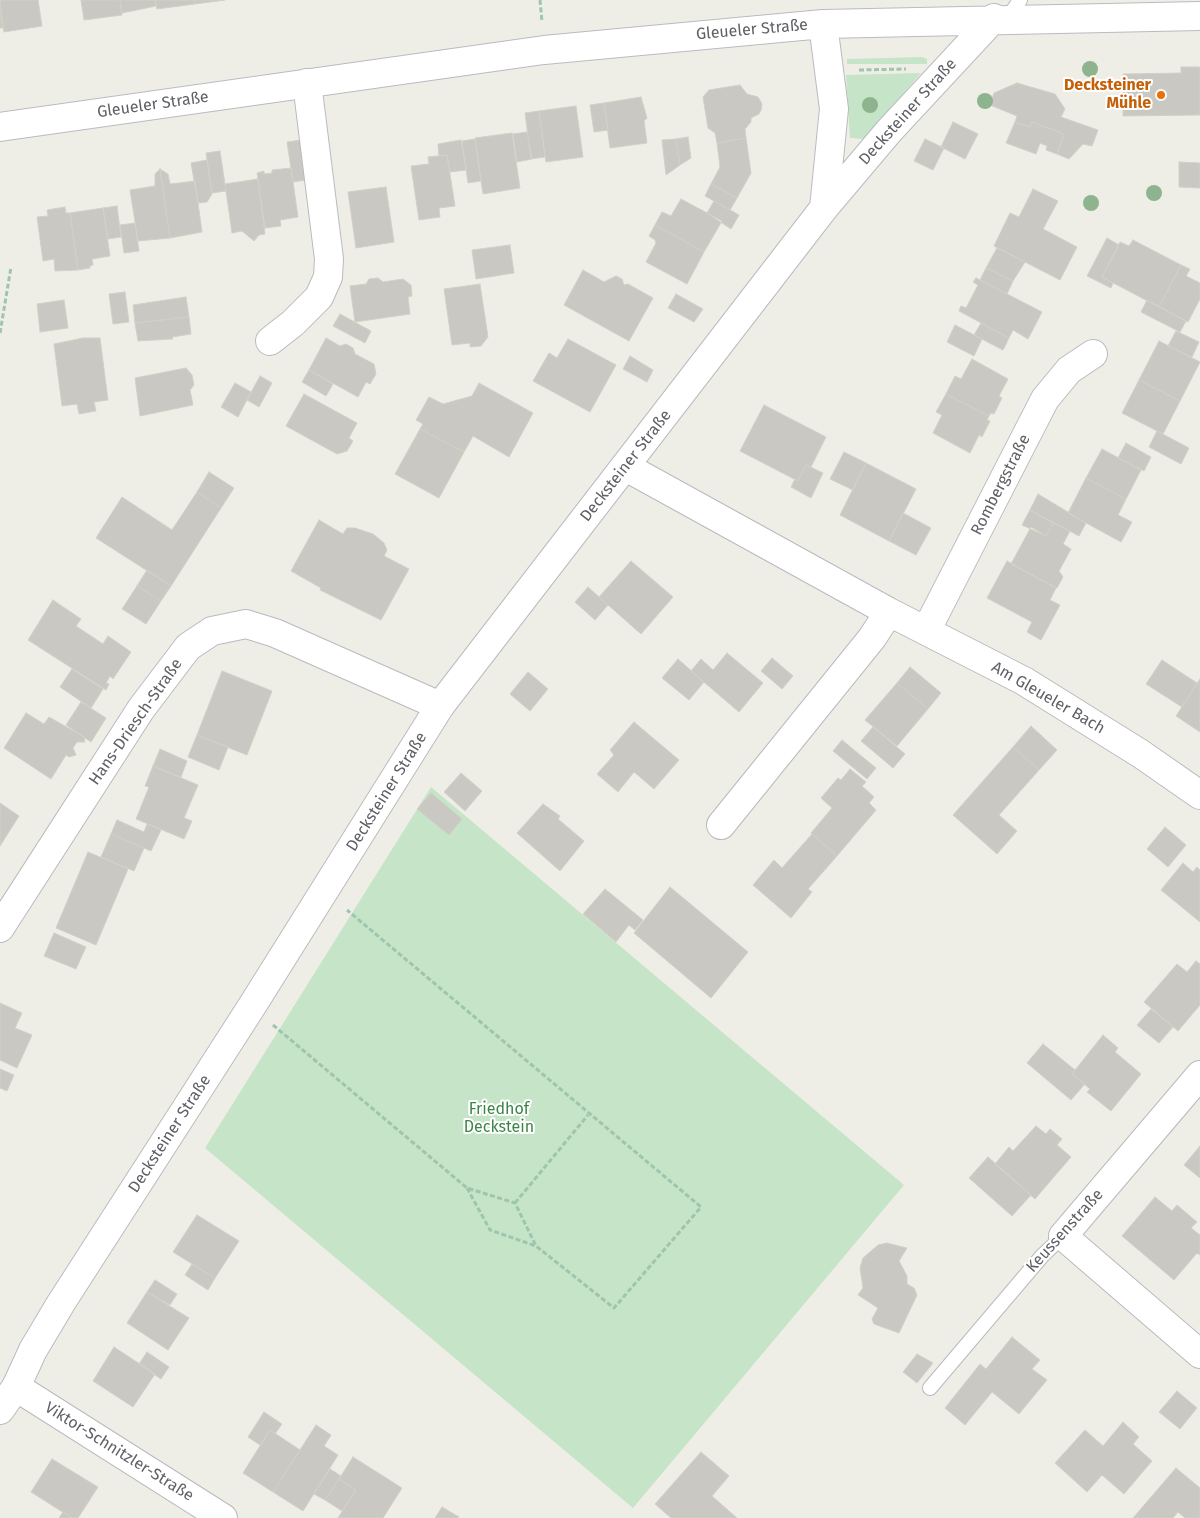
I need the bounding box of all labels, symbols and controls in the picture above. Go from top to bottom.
street label: Gleueler Straße [695,16,809,44]
street label: Decksteiner Straße [855,55,961,169]
place label: Decksteiner Mühle [1064,76,1151,114]
street label: Gleueler Straße [96,88,210,122]
marker: Decksteiner Mühle [1155,89,1167,101]
street label: Decksteiner Straße [576,406,676,526]
street label: Rombergstraße [967,431,1035,539]
street label: Hans-Driesch-Straße [85,655,187,789]
street label: Am Gleueler Bach [988,658,1108,738]
street label: Decksteiner Straße [343,729,431,855]
street label: Decksteiner Straße [125,1072,215,1196]
park label: Friedhof Deckstein [464,1100,534,1138]
street label: Keussenstraße [1022,1185,1108,1277]
street label: Viktor-Schnitzler-Straße [41,1398,197,1506]

